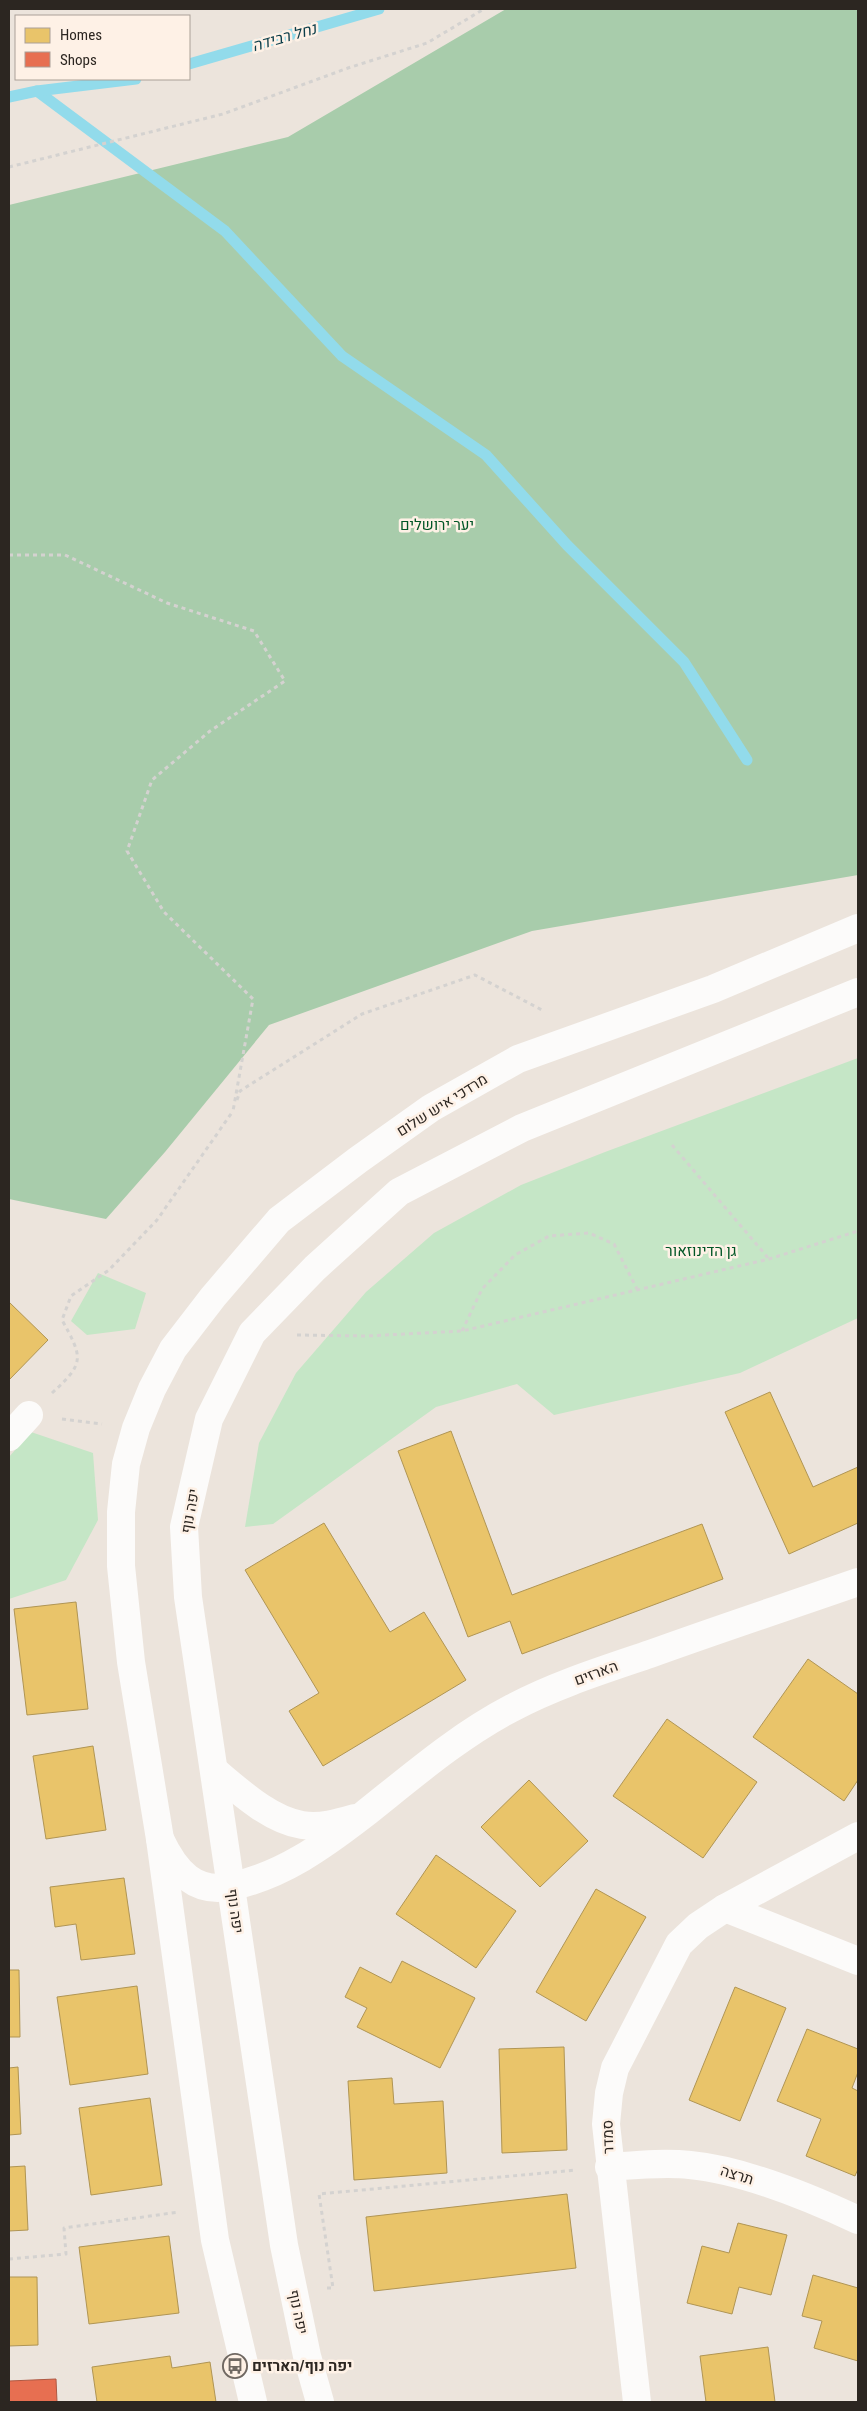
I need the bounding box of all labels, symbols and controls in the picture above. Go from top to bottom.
legend [15,15,190,80]
water label: נחל רבידה [250,18,320,55]
text: Homes [60,26,102,44]
text: Shops [60,51,97,69]
park label: יער ירושלים [400,516,474,534]
street label: מרדכי איש שלום [393,1070,491,1140]
park label: גן הדינוזאור [665,1242,737,1260]
street label: יפה נוף [177,1487,203,1535]
street label: הארזים [572,1657,620,1689]
street label: יפה נוף [223,1887,247,1935]
street label: סמדר [598,2120,618,2154]
street label: תרצה [718,2161,756,2189]
street label: יפה נוף [285,2288,311,2336]
bus stop icon: יפה נוף/הארזים [222,2353,248,2379]
place label: יפה נוף/הארזים [252,2357,352,2375]

